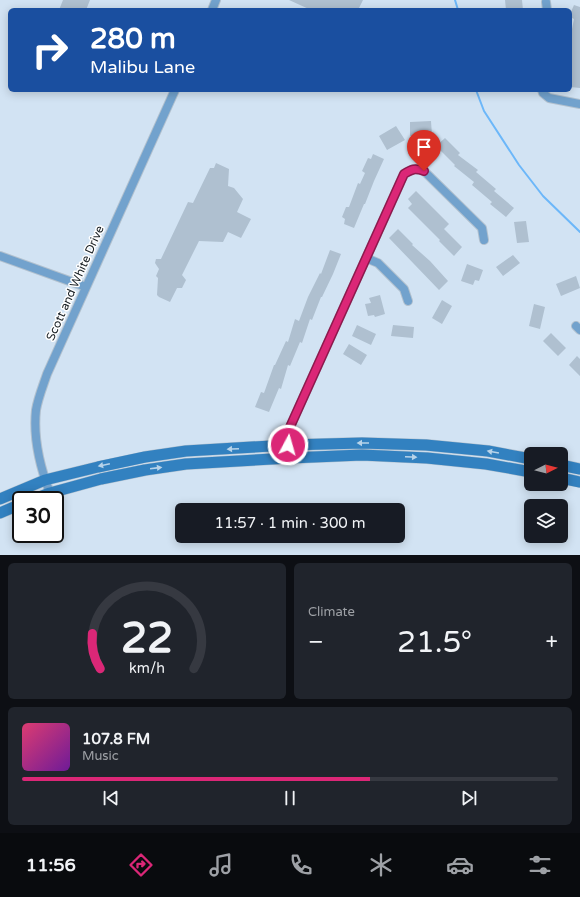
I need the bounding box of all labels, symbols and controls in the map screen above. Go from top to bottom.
text: 280 m [90,22,176,56]
icon: right [24,24,76,76]
text: Malibu Lane [90,56,195,78]
pin [407,130,441,171]
icon: arrive [413,136,435,158]
street label: Scott and White Drive [43,223,107,343]
position arrow [267,424,309,466]
one-way arrow [356,440,369,446]
one-way arrow [227,445,239,452]
north arrow [524,447,568,491]
map controls [524,447,568,543]
one-way arrow [487,449,499,455]
one-way arrow [405,454,418,460]
one-way arrow [98,463,111,469]
one-way arrow [150,465,162,471]
speed limit sign: 30 [12,491,64,543]
button: layers [524,499,568,543]
text: 11:57 · 1 min · 300 m [215,514,365,532]
text: Climate [308,604,355,620]
text: 22 [121,614,173,664]
text: 21.5° [397,624,472,661]
text: − [308,629,324,655]
text: + [546,629,558,655]
text: km/h [129,660,165,677]
text: 107.8 FM [82,730,150,748]
text: Music [82,748,119,764]
icon: previous [100,787,122,809]
icon: pause [279,787,301,809]
icon: next [458,787,480,809]
icon: directions [127,851,155,879]
icon: music [207,851,235,879]
icon: phone [287,851,315,879]
icon: climate [367,851,395,879]
icon: car [446,851,474,879]
icon: filters [526,851,554,879]
text: 11:56 [26,854,76,876]

